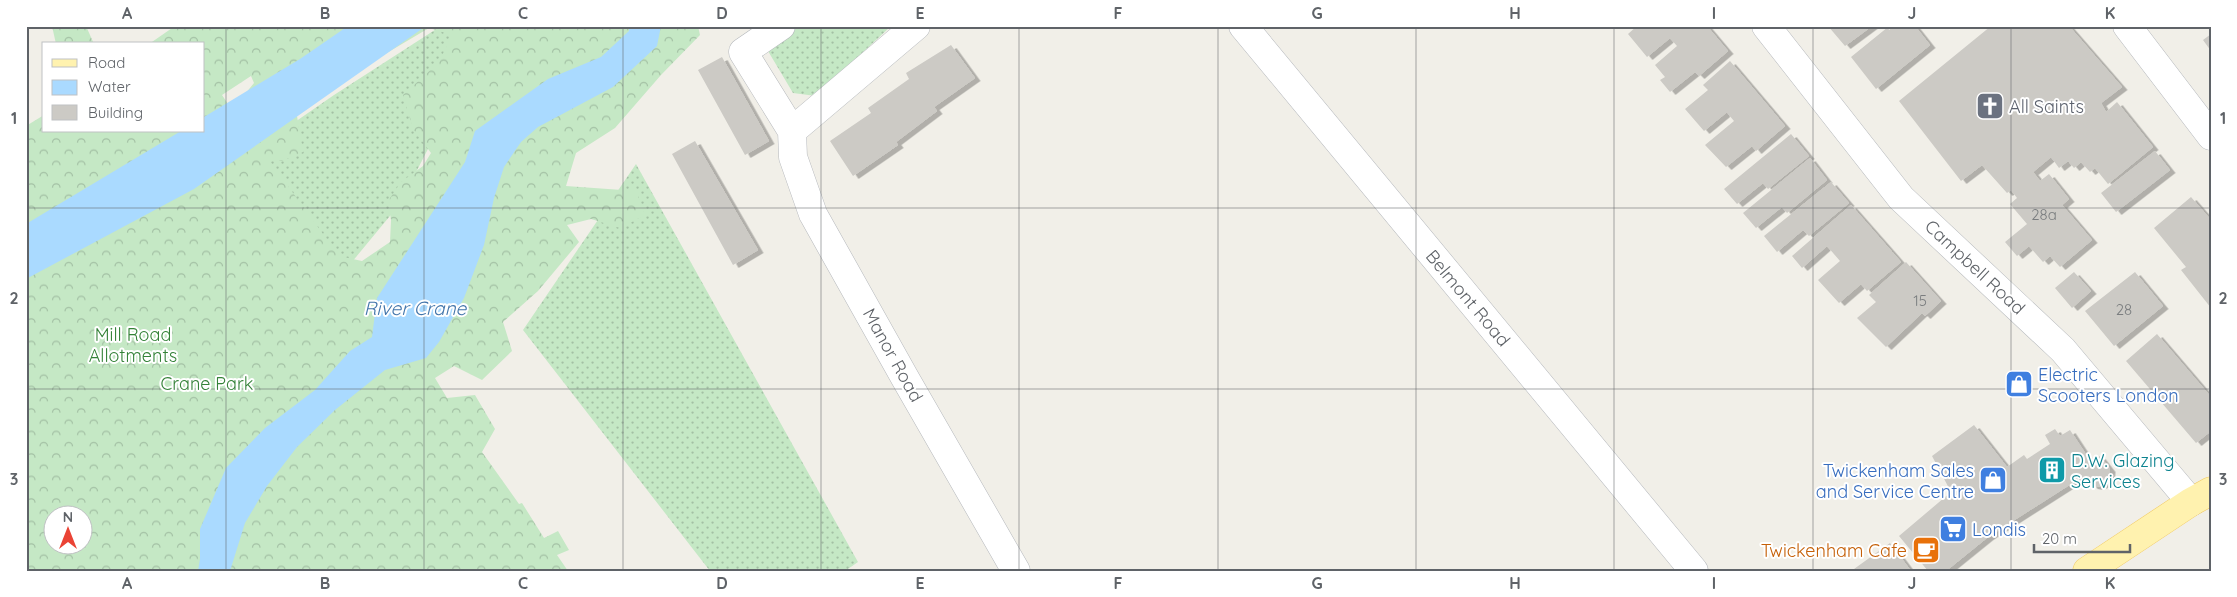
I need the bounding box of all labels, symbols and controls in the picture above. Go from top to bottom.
text: A [122,3,133,23]
text: B [320,3,330,23]
text: C [518,3,528,23]
text: D [716,3,728,23]
text: E [915,3,925,23]
text: F [1114,3,1123,23]
text: G [1311,3,1323,23]
text: H [1509,3,1521,23]
text: I [1712,3,1716,23]
text: J [1908,3,1916,23]
text: K [2105,3,2115,23]
legend [42,42,205,132]
text: Road [88,53,125,72]
text: Water [88,77,131,96]
church icon: All Saints [1975,91,2005,121]
place label: All Saints [2009,95,2084,118]
text: Building [88,103,143,122]
text: 1 [11,108,17,128]
text: 1 [2220,108,2226,128]
house number: 28a [2031,205,2057,224]
street label: Campbell Road [1920,215,2030,319]
street label: Belmont Road [1421,245,1515,351]
text: 2 [9,288,19,308]
text: 2 [2218,288,2228,308]
house number: 15 [1913,291,1927,310]
water label: River Crane [364,296,468,320]
house number: 28 [2116,300,2132,319]
street label: Manor Road [858,304,928,406]
park label: Mill Road Allotments [89,323,177,367]
place label: Electric Scooters London [2038,363,2179,407]
shop icon: Electric Scooters London [2004,369,2034,399]
park label: Crane Park [161,372,253,395]
place label: D.W. Glazing Services [2071,449,2174,493]
building icon: D.W. Glazing Services [2037,455,2067,485]
place label: Twickenham Sales and Service Centre [1816,459,1974,503]
shop icon: Twickenham Sales and Service Centre [1978,465,2008,495]
text: 3 [10,469,18,489]
text: 3 [2219,469,2227,489]
north arrow [42,504,92,554]
text: N [63,508,73,526]
supermarket icon: Londis [1938,514,1968,544]
place label: Londis [1972,518,2026,541]
scale bar [2034,522,2131,554]
text: 20 m [2042,529,2077,548]
cafe icon: Twickenham Cafe [1911,535,1941,565]
place label: Twickenham Cafe [1761,539,1907,562]
text: A [122,573,133,593]
text: B [320,573,330,593]
text: C [518,573,528,593]
text: D [716,573,728,593]
text: E [915,573,925,593]
text: F [1114,573,1123,593]
text: G [1311,573,1323,593]
text: H [1509,573,1521,593]
text: I [1712,573,1716,593]
text: J [1908,573,1916,593]
text: K [2105,573,2115,593]

